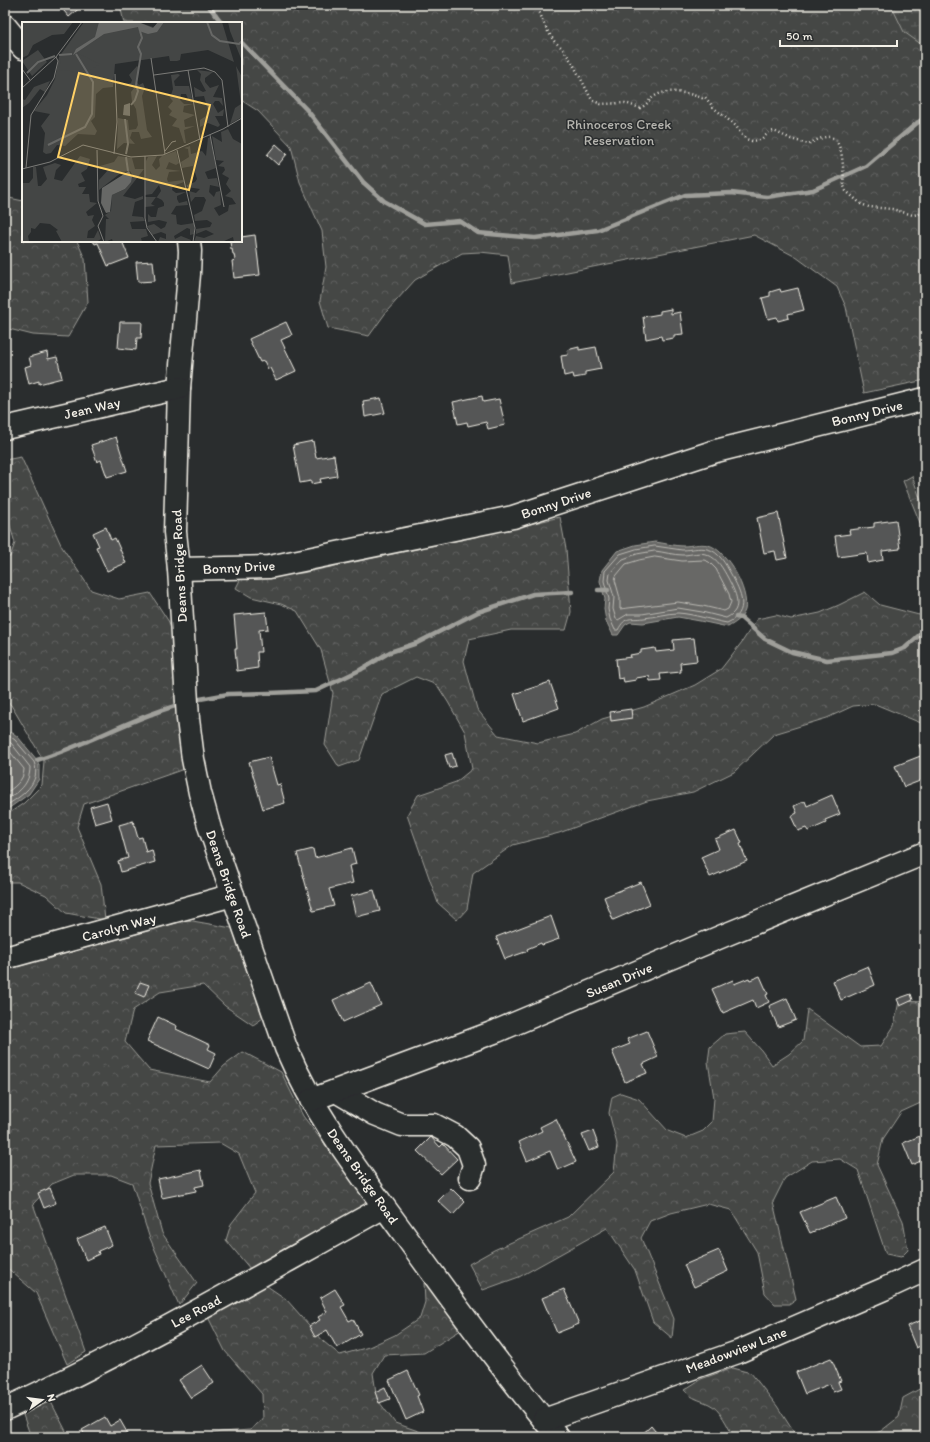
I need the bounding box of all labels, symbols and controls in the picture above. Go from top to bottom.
inset map [22,22,242,242]
scale bar [780,22,897,48]
text: 50 m [786,29,812,43]
park label: Rhinoceros Creek Reservation [567,116,672,149]
street label: Jean Way [62,394,122,423]
street label: Bonny Drive [830,396,905,431]
street label: Bonny Drive [519,484,594,523]
street label: Deans Bridge Road [168,509,191,623]
street label: Bonny Drive [202,557,276,578]
street label: Deans Bridge Road [202,828,255,941]
street label: Carolyn Way [80,909,159,946]
street label: Susan Drive [583,959,655,1002]
street label: Deans Bridge Road [323,1125,402,1228]
street label: Lee Road [168,1291,224,1332]
street label: Meadowview Lane [683,1323,789,1378]
north arrow [22,1380,62,1420]
text: N [44,1393,58,1403]

